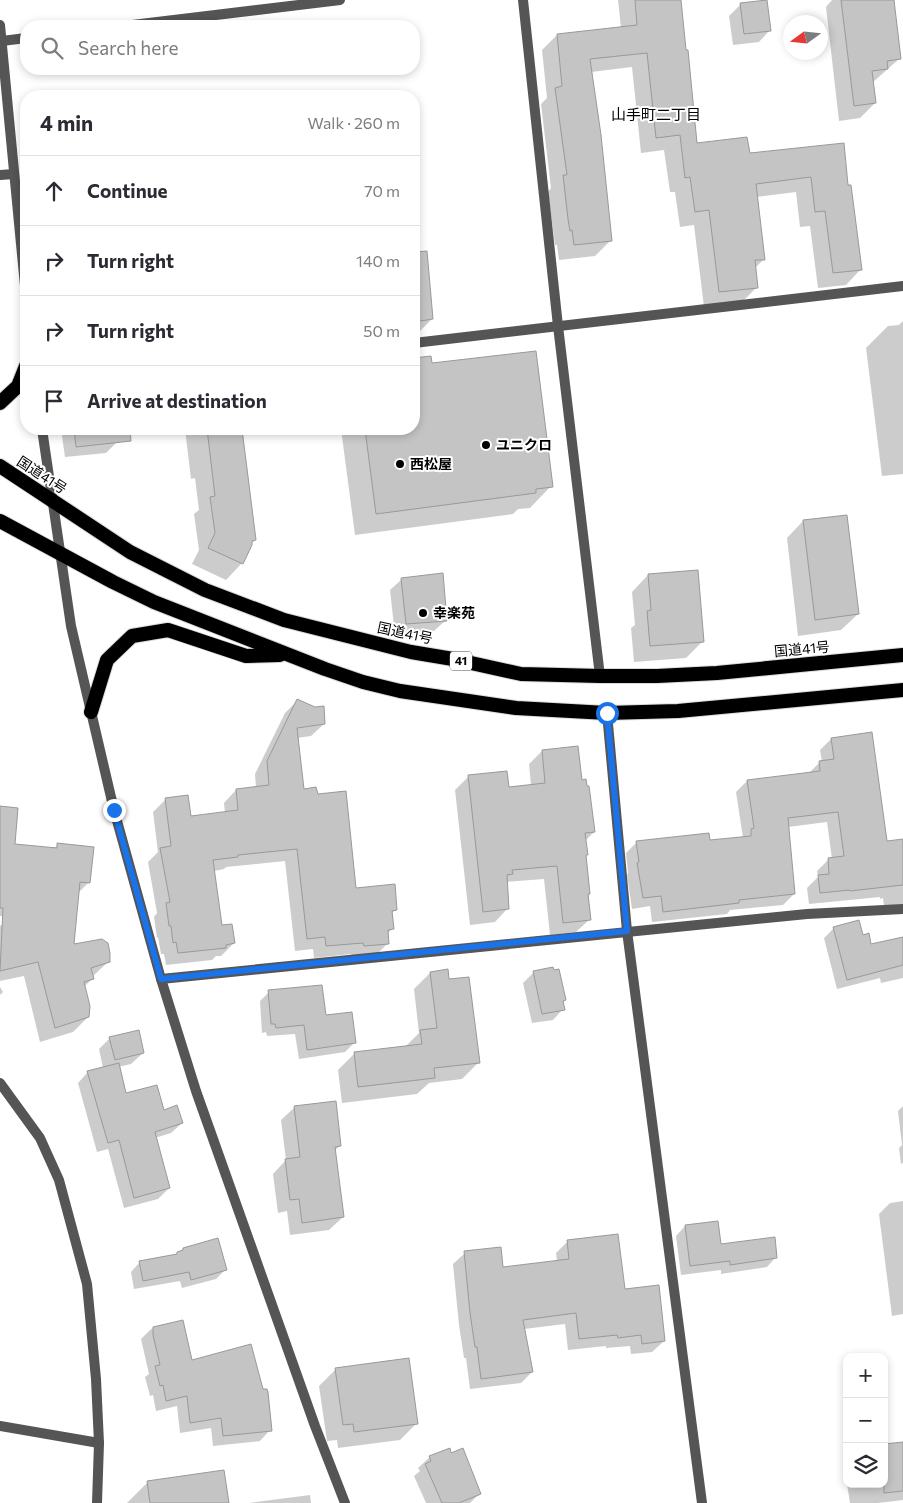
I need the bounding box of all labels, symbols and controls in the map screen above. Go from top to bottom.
north arrow [783,15,828,60]
search box [20,20,420,75]
icon: search [38,34,66,62]
text: Search here [78,36,178,59]
district label: 山手町二丁目 [611,105,701,123]
text: 4 min [40,110,93,135]
text: Walk · 260 m [308,113,400,132]
icon: ahead [40,177,68,205]
text: Continue [87,179,167,202]
text: 70 m [364,181,400,200]
icon: right [40,247,68,275]
text: Turn right [87,249,174,272]
text: 140 m [356,251,400,270]
icon: right [40,317,68,345]
text: Turn right [87,319,174,342]
text: 50 m [363,321,400,340]
icon: arrive [40,387,68,415]
text: Arrive at destination [87,389,267,412]
place label: ユニクロ [496,436,552,453]
marker: ユニクロ [480,439,492,451]
street label: 国道41号 [14,452,70,497]
place label: 西松屋 [410,455,452,472]
marker: 西松屋 [394,458,406,470]
place label: 幸楽苑 [433,604,475,621]
marker: 幸楽苑 [417,607,429,619]
street label: 国道41号 [376,618,434,647]
street label: 国道41号 [773,638,831,659]
road number: 41 [450,651,472,670]
route start [596,702,619,725]
route end [103,799,126,822]
map controls [843,1353,888,1488]
button: + [843,1353,888,1398]
button: − [843,1398,888,1443]
button: layers [843,1443,888,1488]

